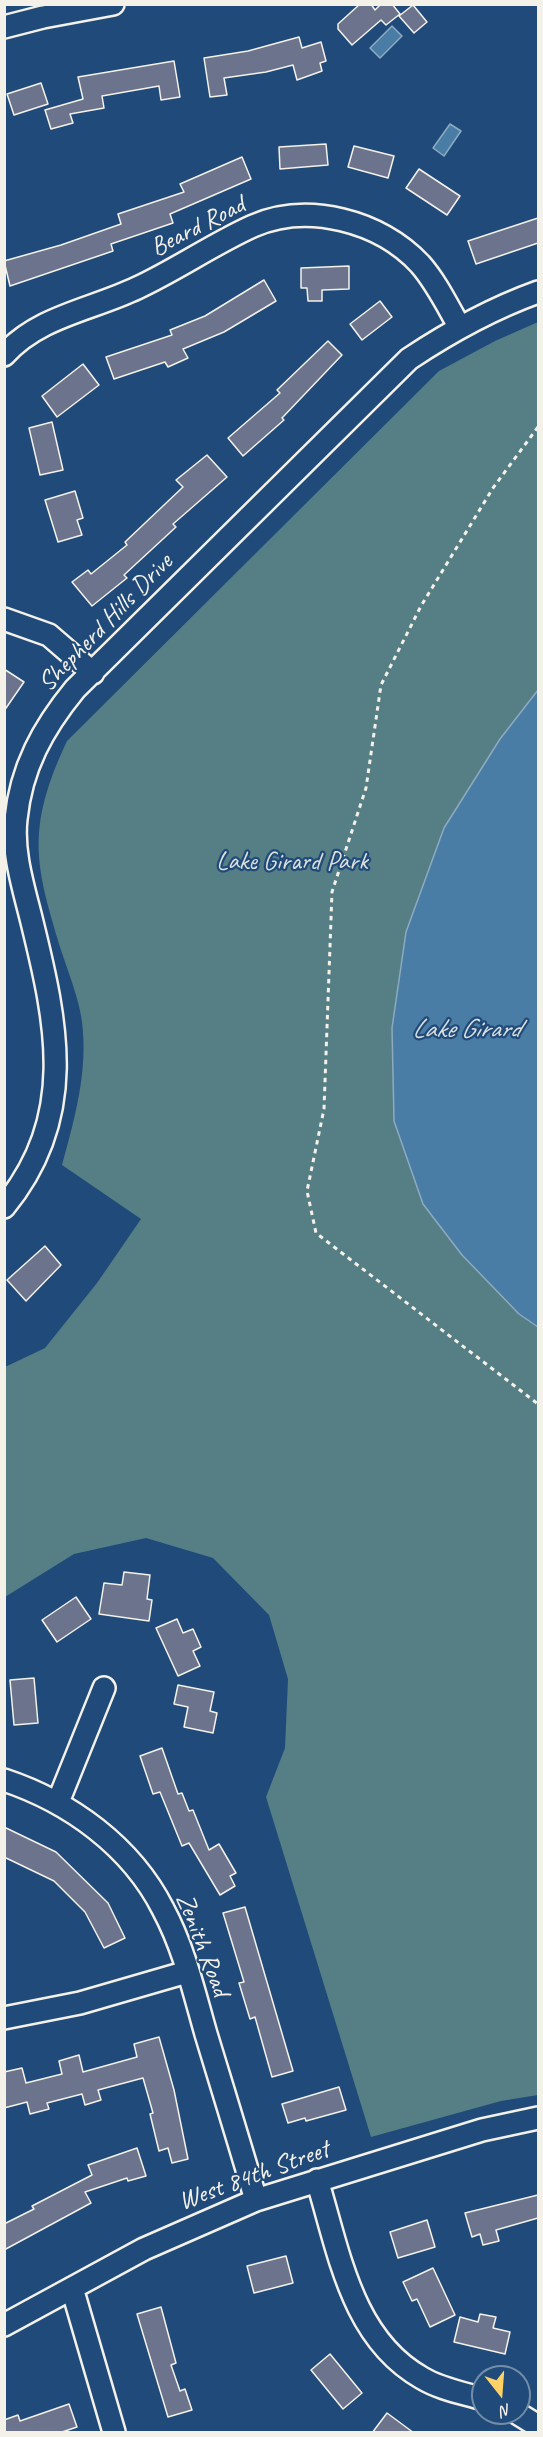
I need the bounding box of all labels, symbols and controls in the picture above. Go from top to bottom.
street label: Beard Road [146,190,250,264]
street label: Shepherd Hills Drive [32,547,180,699]
park label: Lake Girard Park [216,846,368,878]
water label: Lake Girard [412,1014,520,1046]
street label: Zenith Road [168,1889,236,2001]
street label: West 84th Street [174,2134,334,2218]
north arrow [471,2365,531,2425]
text: N [498,2399,513,2421]

